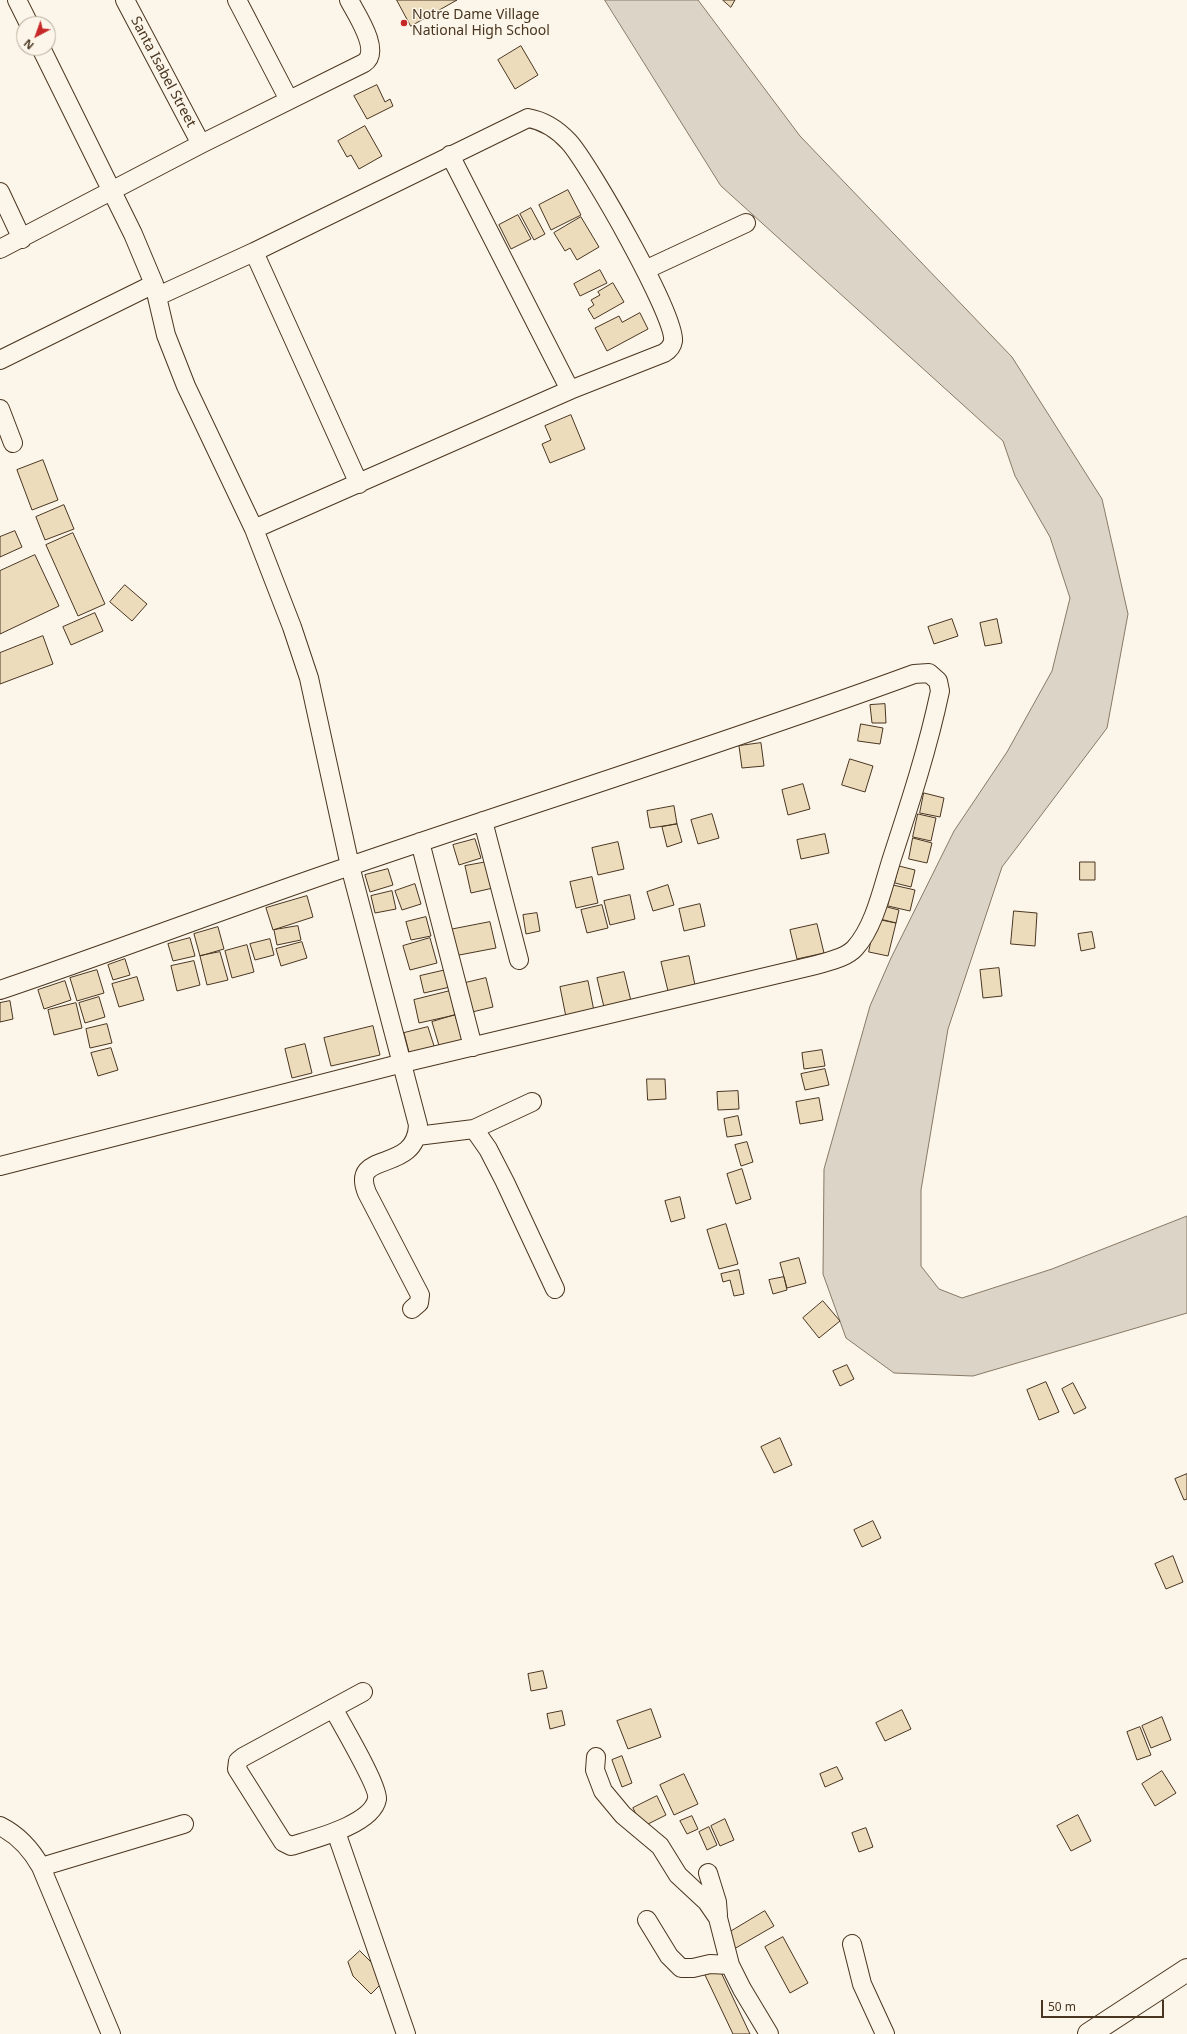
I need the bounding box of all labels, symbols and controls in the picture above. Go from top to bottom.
place label: Notre Dame Village National High School [412,7,550,40]
street label: Santa Isabel Street [127,14,199,130]
north arrow [16,16,56,56]
marker: Notre Dame Village National High School [399,18,409,28]
text: N [20,36,37,53]
scale bar [1043,1992,1166,2018]
text: 50 m [1048,1998,1076,2015]

